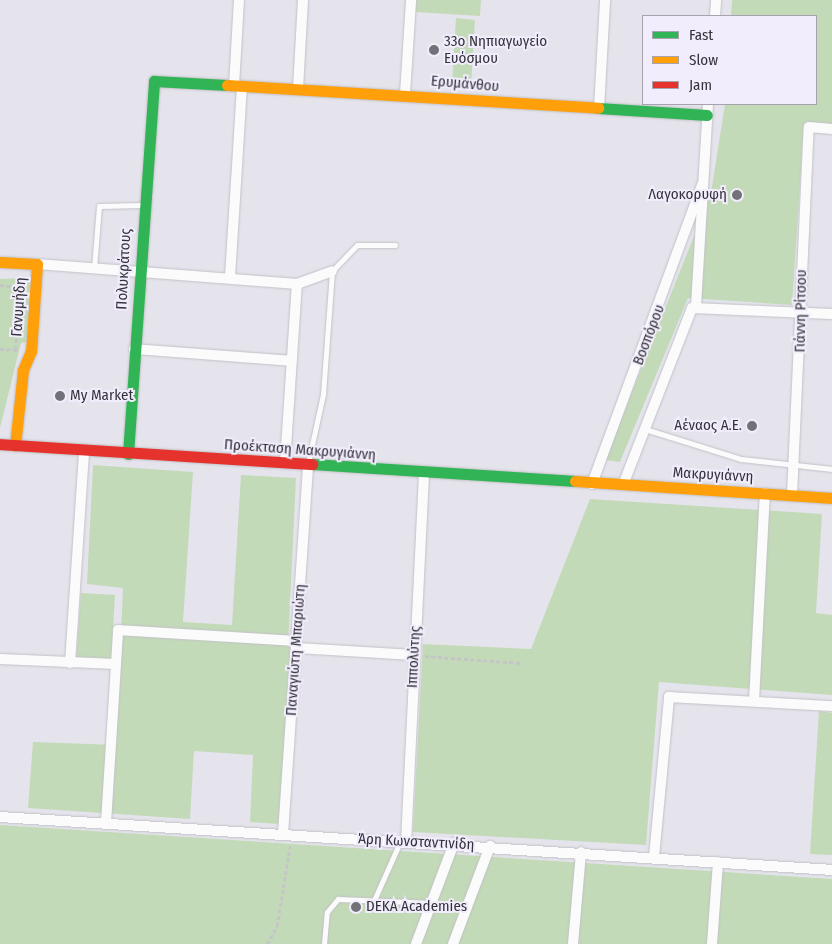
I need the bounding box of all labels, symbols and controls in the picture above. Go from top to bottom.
legend [642,15,817,105]
text: Fast [689,26,713,44]
place label: 33ο Νηπιαγωγείο Ευόσμου [444,32,547,67]
marker: 33ο Νηπιαγωγείο Ευόσμου [428,44,440,56]
text: Slow [689,51,718,69]
street label: Ερυμάνθου [430,72,500,96]
text: Jam [689,76,712,94]
place label: Λαγοκορυφή [648,186,727,204]
marker: Λαγοκορυφή [731,189,743,201]
street label: Πολυκράτους [113,228,135,310]
street label: Γιάννη Ρίτσου [791,269,811,353]
street label: Γανυμήδη [8,277,30,337]
street label: Βοσπόρου [629,302,669,368]
place label: Μy Μarket [70,387,133,405]
marker: Μy Μarket [54,390,66,402]
place label: Αέναος Α.Ε. [674,417,742,435]
marker: Αέναος Α.Ε. [746,420,758,432]
street label: Προέκταση Μακρυγιάννη [223,436,377,464]
street label: Μακρυγιάννη [672,464,754,486]
street label: Παναγιώτη Μπαριώτη [282,583,310,717]
street label: Ιππολύτης [403,625,425,689]
street label: Άρη Κωνσταντινίδη [357,830,475,854]
place label: DEKA Academies [366,898,467,916]
marker: DEKA Academies [350,901,362,913]

